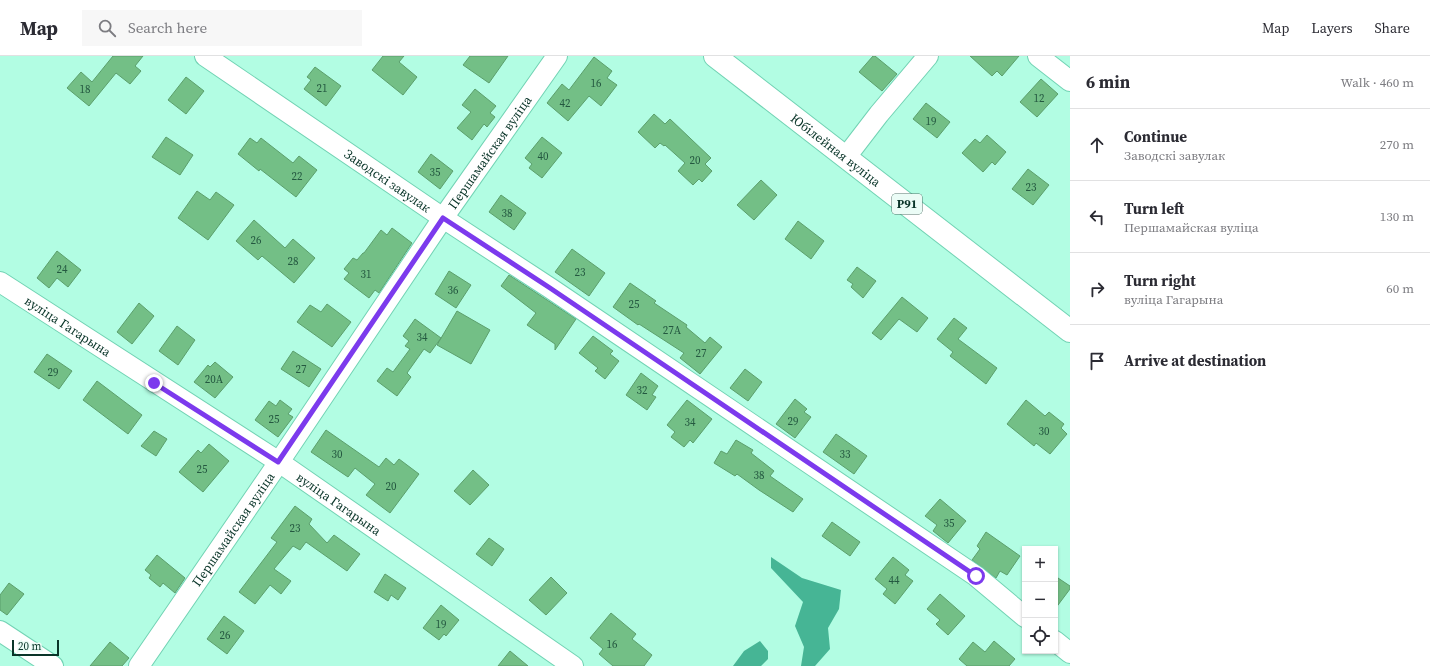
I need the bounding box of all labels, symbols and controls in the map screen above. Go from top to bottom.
search box [82,10,362,46]
text: Map [20,15,58,41]
icon: search [96,17,118,39]
text: Search here [128,17,207,38]
text: Map [1262,18,1289,38]
text: Layers [1311,18,1353,38]
text: Share [1375,18,1410,38]
text: 6 min [1086,70,1130,94]
text: Walk · 460 m [1341,74,1414,91]
house number: 16 [591,76,602,91]
house number: 21 [317,81,328,96]
house number: 18 [80,82,91,97]
house number: 12 [1034,91,1045,106]
street label: Першамайская вуліца [444,92,536,212]
house number: 42 [560,96,571,111]
street label: Юбілейная вуліца [787,110,885,191]
house number: 19 [926,114,937,129]
text: Continue [1124,126,1187,147]
icon: ahead [1086,134,1108,156]
text: 270 m [1380,136,1414,153]
street label: Заводскі завулак [341,145,434,216]
text: Заводскі завулак [1124,147,1225,164]
house number: 40 [538,149,549,164]
house number: 20 [690,153,701,168]
house number: 35 [430,165,441,180]
house number: 22 [292,169,303,184]
house number: 23 [1026,180,1037,195]
road number: Р91 [892,194,922,214]
text: Turn left [1124,198,1184,219]
house number: 38 [502,206,513,221]
icon: left [1086,206,1108,228]
text: 130 m [1380,208,1414,225]
text: Першамайская вуліца [1124,219,1259,236]
house number: 26 [251,233,262,248]
house number: 28 [288,254,299,269]
house number: 24 [57,262,68,277]
house number: 23 [575,265,586,280]
house number: 31 [361,267,372,282]
text: Turn right [1124,270,1196,291]
icon: right [1086,278,1108,300]
text: 60 m [1386,280,1414,297]
house number: 36 [448,283,459,298]
text: вуліца Гагарына [1124,291,1223,308]
street label: вуліца Гагарына [21,292,115,361]
house number: 25 [629,297,640,312]
house number: 27А [663,323,682,338]
house number: 34 [417,330,428,345]
house number: 27 [696,346,707,361]
icon: arrive [1086,350,1108,372]
text: Arrive at destination [1124,350,1266,371]
house number: 27 [296,362,307,377]
house number: 29 [48,365,59,380]
house number: 20А [205,372,224,387]
route end [145,374,163,392]
house number: 32 [637,383,648,398]
house number: 25 [269,412,280,427]
house number: 29 [788,414,799,429]
house number: 34 [685,415,696,430]
house number: 30 [1039,424,1050,439]
house number: 30 [332,447,343,462]
house number: 33 [840,447,851,462]
house number: 25 [197,462,208,477]
house number: 38 [754,468,765,483]
street label: Першамайская вуліца [188,469,279,590]
street label: вуліца Гагарына [293,469,385,540]
house number: 20 [386,479,397,494]
house number: 35 [944,516,955,531]
house number: 23 [290,521,301,536]
map controls [1022,546,1058,654]
button: + [1022,546,1058,582]
route start [967,567,985,585]
house number: 44 [889,573,900,588]
button: − [1022,582,1058,618]
house number: 19 [436,617,447,632]
button: locate [1022,618,1058,654]
house number: 26 [220,628,231,643]
house number: 16 [607,637,618,652]
scale bar [12,638,59,657]
text: 20 m [18,639,41,654]

